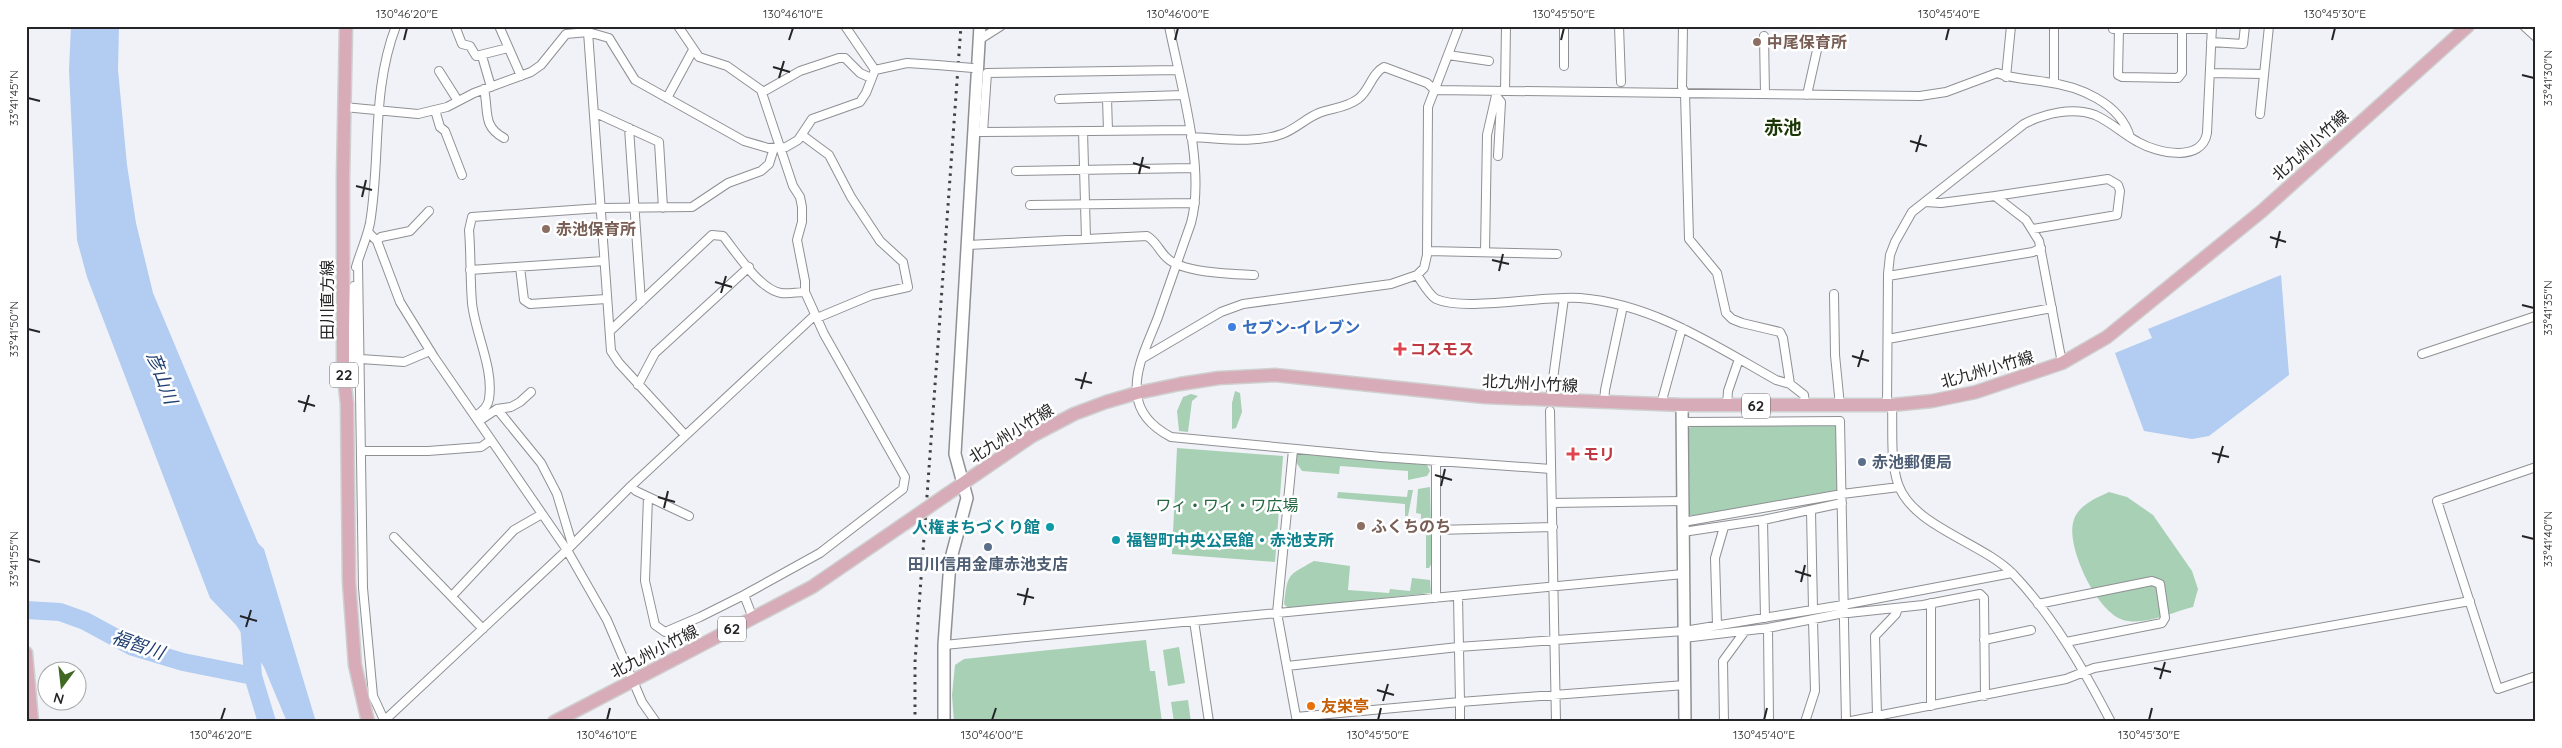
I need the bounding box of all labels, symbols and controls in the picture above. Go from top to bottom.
text: 130°46'20"E [376,6,438,21]
text: 130°46'10"E [763,6,823,21]
text: 130°46'00"E [1147,6,1210,21]
text: 130°45'50"E [1533,6,1595,21]
text: 130°45'40"E [1918,6,1980,21]
text: 130°45'30"E [2304,6,2366,21]
place label: 中尾保育所 [1767,32,1847,52]
marker: 中尾保育所 [1751,36,1763,48]
text: 33°41'30"N [2540,50,2555,106]
text: 33°41'45"N [6,70,21,126]
street label: 北九州小竹線 [2268,105,2352,185]
district label: 赤池 [1764,115,1802,139]
place label: 赤池保育所 [556,219,636,239]
marker: 赤池保育所 [540,223,552,235]
street label: 田川直方線 [317,260,337,340]
text: 33°41'35"N [2540,280,2555,336]
text: 33°41'50"N [6,301,21,357]
place label: セブン-イレブン [1242,317,1360,337]
marker: セブン-イレブン [1226,321,1238,333]
place label: コスモス [1410,339,1474,359]
marker: コスモス [1394,343,1406,355]
street label: 北九州小竹線 [1938,346,2036,392]
water label: 彦山川 [142,348,184,409]
road number: 22 [330,362,358,388]
street label: 北九州小竹線 [1482,371,1578,395]
road number: 62 [1742,394,1770,418]
street label: 北九州小竹線 [965,399,1057,467]
place label: モリ [1583,444,1615,464]
marker: モリ [1567,448,1579,460]
place label: 赤池郵便局 [1872,452,1952,472]
marker: 赤池郵便局 [1856,456,1868,468]
park label: ワィ・ワィ・ワ広場 [1155,495,1299,515]
text: 33°41'40"N [2540,511,2555,567]
place label: ふくちのち [1371,516,1451,536]
place label: 人権まちづくり館 [912,517,1040,537]
marker: ふくちのち [1355,520,1367,532]
marker: 人権まちづくり館 [1044,521,1056,533]
place label: 福智町中央公民館・赤池支所 [1126,530,1334,550]
text: 33°41'55"N [6,531,21,587]
marker: 福智町中央公民館・赤池支所 [1110,534,1122,546]
marker: 田川信用金庫赤池支店 [982,541,994,553]
place label: 田川信用金庫赤池支店 [908,554,1068,574]
road number: 62 [718,616,746,642]
street label: 北九州小竹線 [607,620,701,682]
water label: 福智川 [109,625,169,665]
north arrow [38,660,88,710]
text: N [51,689,66,709]
place label: 友栄亭 [1321,696,1369,716]
marker: 友栄亭 [1305,700,1317,712]
text: 130°46'20"E [190,727,252,742]
text: 130°46'10"E [577,727,637,742]
text: 130°46'00"E [961,727,1024,742]
text: 130°45'50"E [1347,727,1409,742]
text: 130°45'40"E [1733,727,1795,742]
text: 130°45'30"E [2118,727,2180,742]

